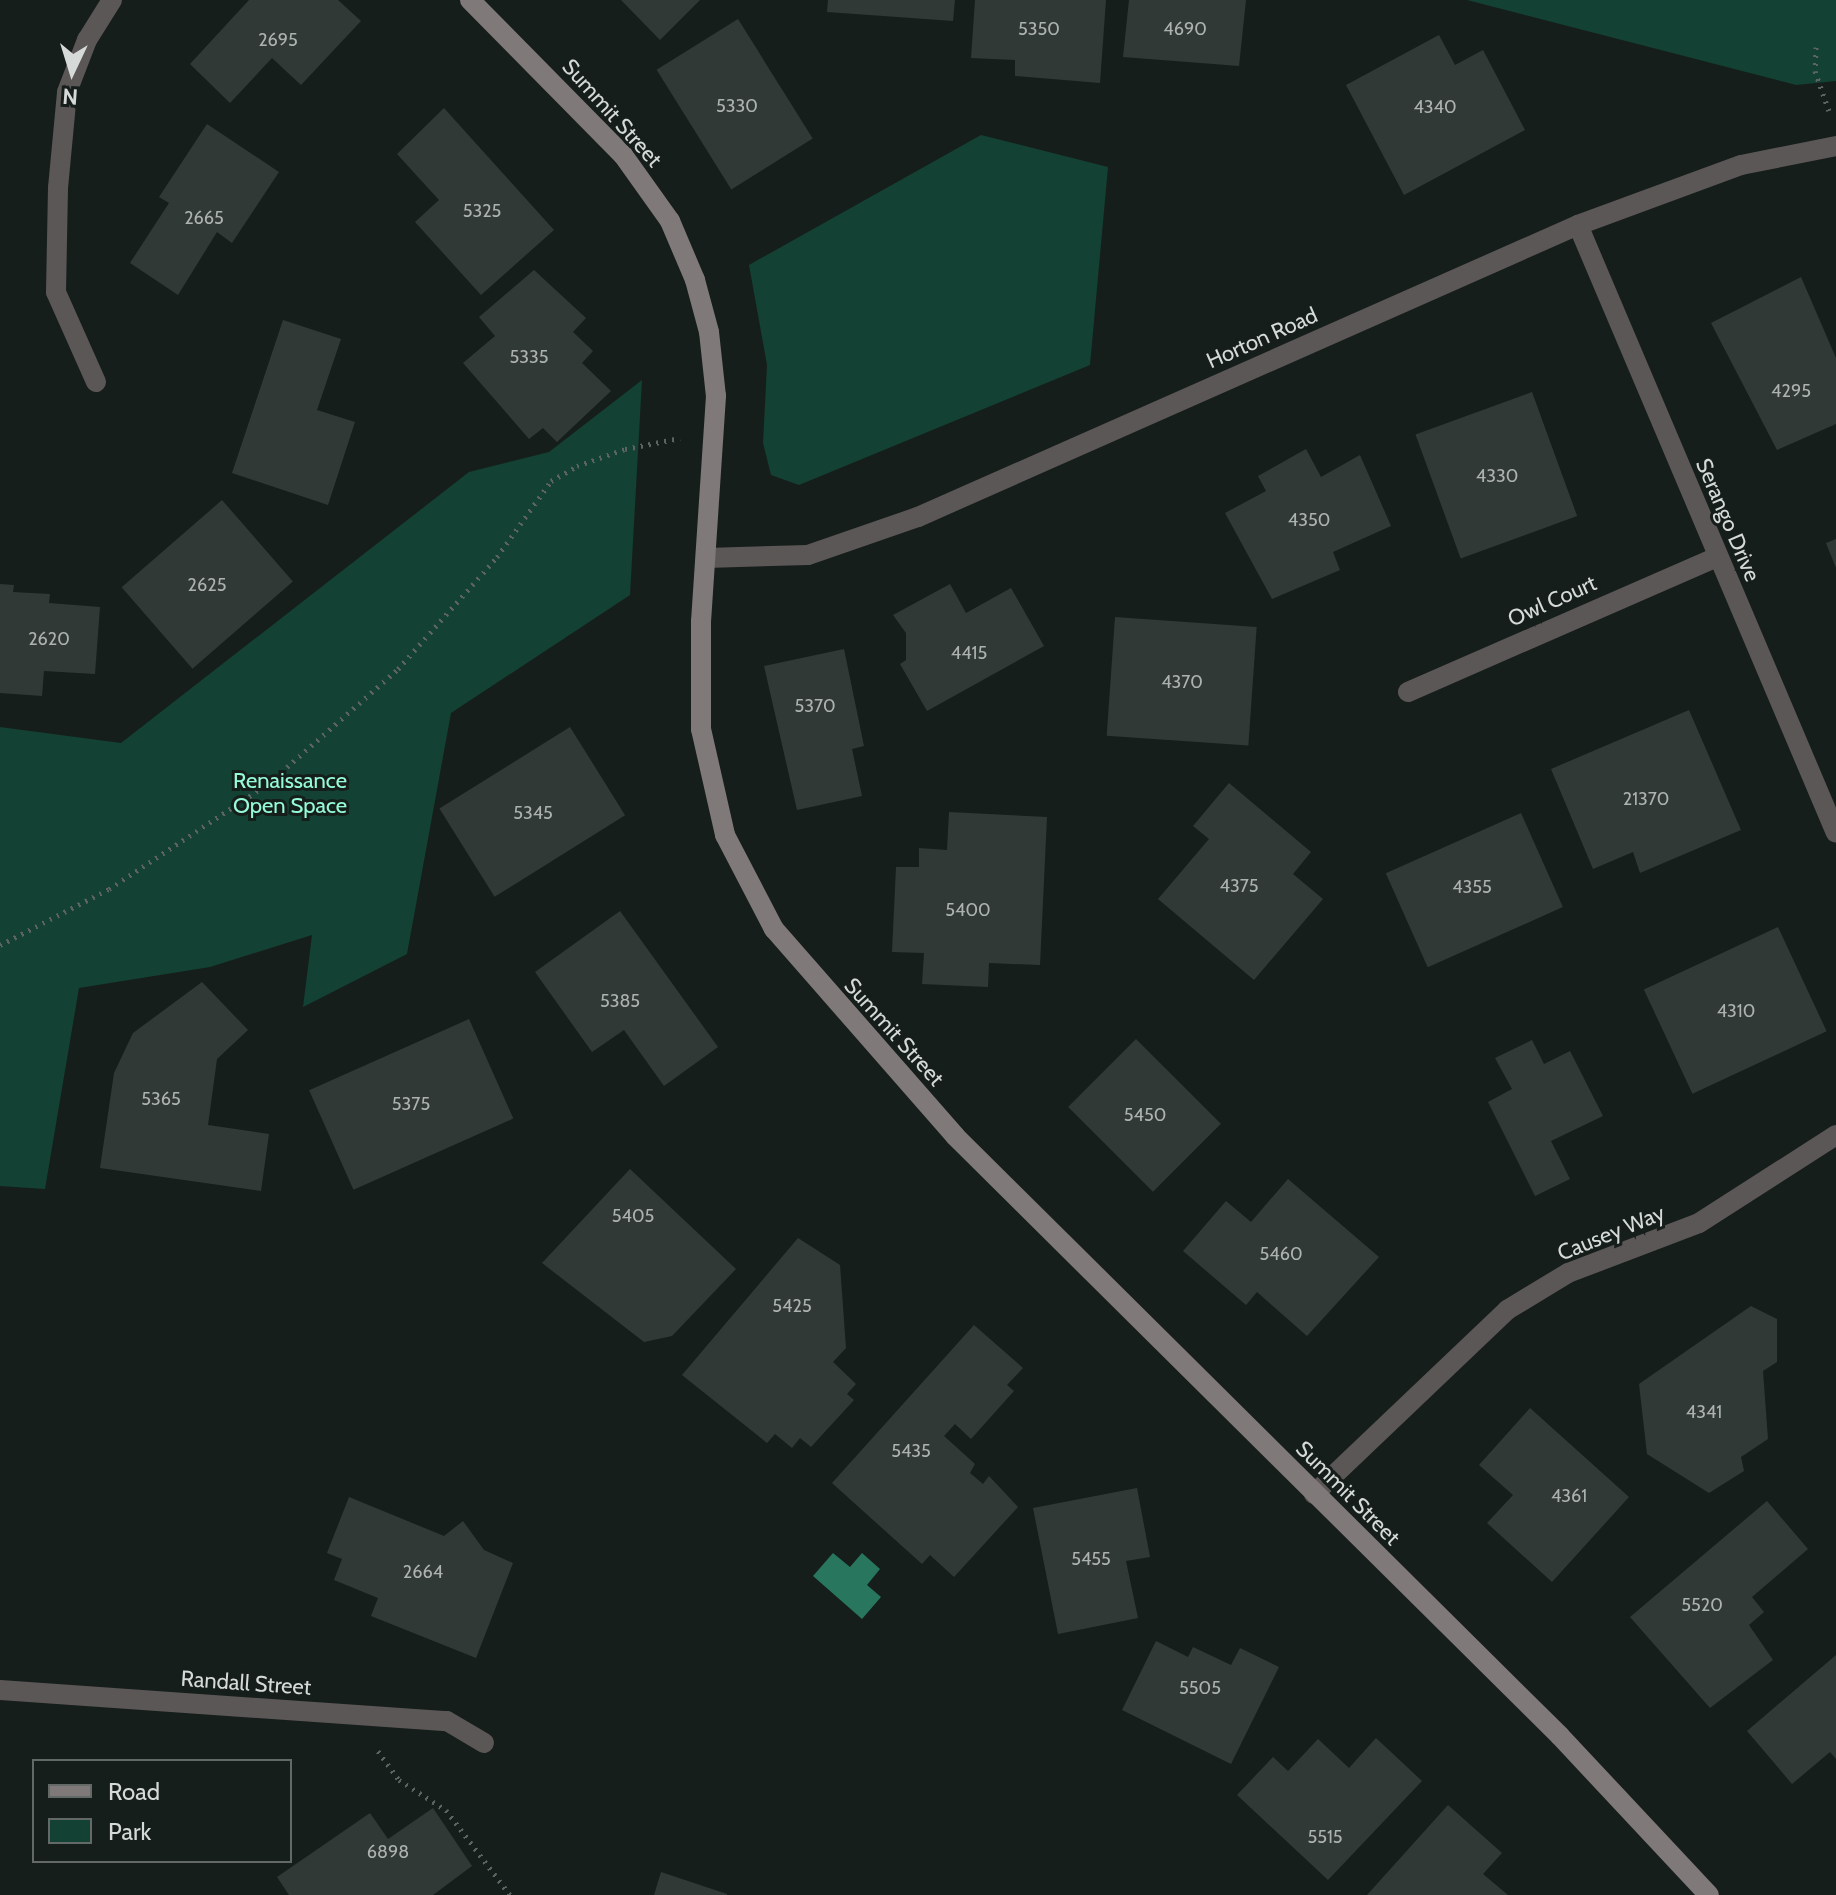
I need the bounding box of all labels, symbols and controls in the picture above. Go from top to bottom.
house number: 5350 [1018,18,1060,40]
house number: 4690 [1163,18,1207,40]
house number: 2695 [258,29,298,51]
north arrow [32,32,112,112]
street label: Summit Street [557,53,667,173]
text: N [62,82,79,110]
house number: 5330 [716,95,758,117]
house number: 4340 [1413,96,1457,118]
house number: 5325 [463,200,501,222]
house number: 2665 [184,207,224,229]
street label: Horton Road [1202,302,1322,374]
house number: 5335 [510,346,548,368]
house number: 4295 [1771,380,1811,402]
street label: Serango Drive [1690,454,1766,586]
house number: 4330 [1476,465,1518,487]
house number: 4350 [1288,509,1330,531]
street label: Owl Court [1504,570,1600,632]
house number: 2625 [188,574,226,596]
house number: 2620 [28,628,70,650]
house number: 4415 [951,642,987,664]
house number: 4370 [1161,671,1203,693]
house number: 5370 [795,695,835,717]
park label: Renaissance Open Space [233,767,347,818]
house number: 21370 [1623,788,1669,810]
house number: 5345 [513,802,553,824]
house number: 4375 [1220,875,1258,897]
house number: 4355 [1452,876,1492,898]
house number: 5400 [945,899,991,921]
street label: Summit Street [839,972,949,1092]
house number: 5385 [600,990,640,1012]
house number: 4310 [1717,1000,1755,1022]
house number: 5365 [141,1088,181,1110]
house number: 5375 [392,1093,430,1115]
house number: 5450 [1124,1104,1166,1126]
street label: Causey Way [1554,1200,1668,1266]
house number: 5405 [612,1205,654,1227]
house number: 5460 [1260,1243,1302,1265]
house number: 5425 [772,1295,812,1317]
house number: 4341 [1686,1401,1722,1423]
street label: Summit Street [1290,1435,1406,1551]
house number: 5435 [891,1440,931,1462]
house number: 4361 [1551,1485,1587,1507]
house number: 5455 [1071,1548,1111,1570]
house number: 2664 [403,1561,443,1583]
house number: 5520 [1681,1594,1723,1616]
street label: Randall Street [180,1665,312,1701]
house number: 5505 [1179,1677,1221,1699]
legend [32,1759,292,1863]
text: Road [108,1777,160,1806]
text: Park [108,1817,151,1846]
house number: 5515 [1307,1826,1343,1848]
house number: 6898 [367,1841,409,1863]

